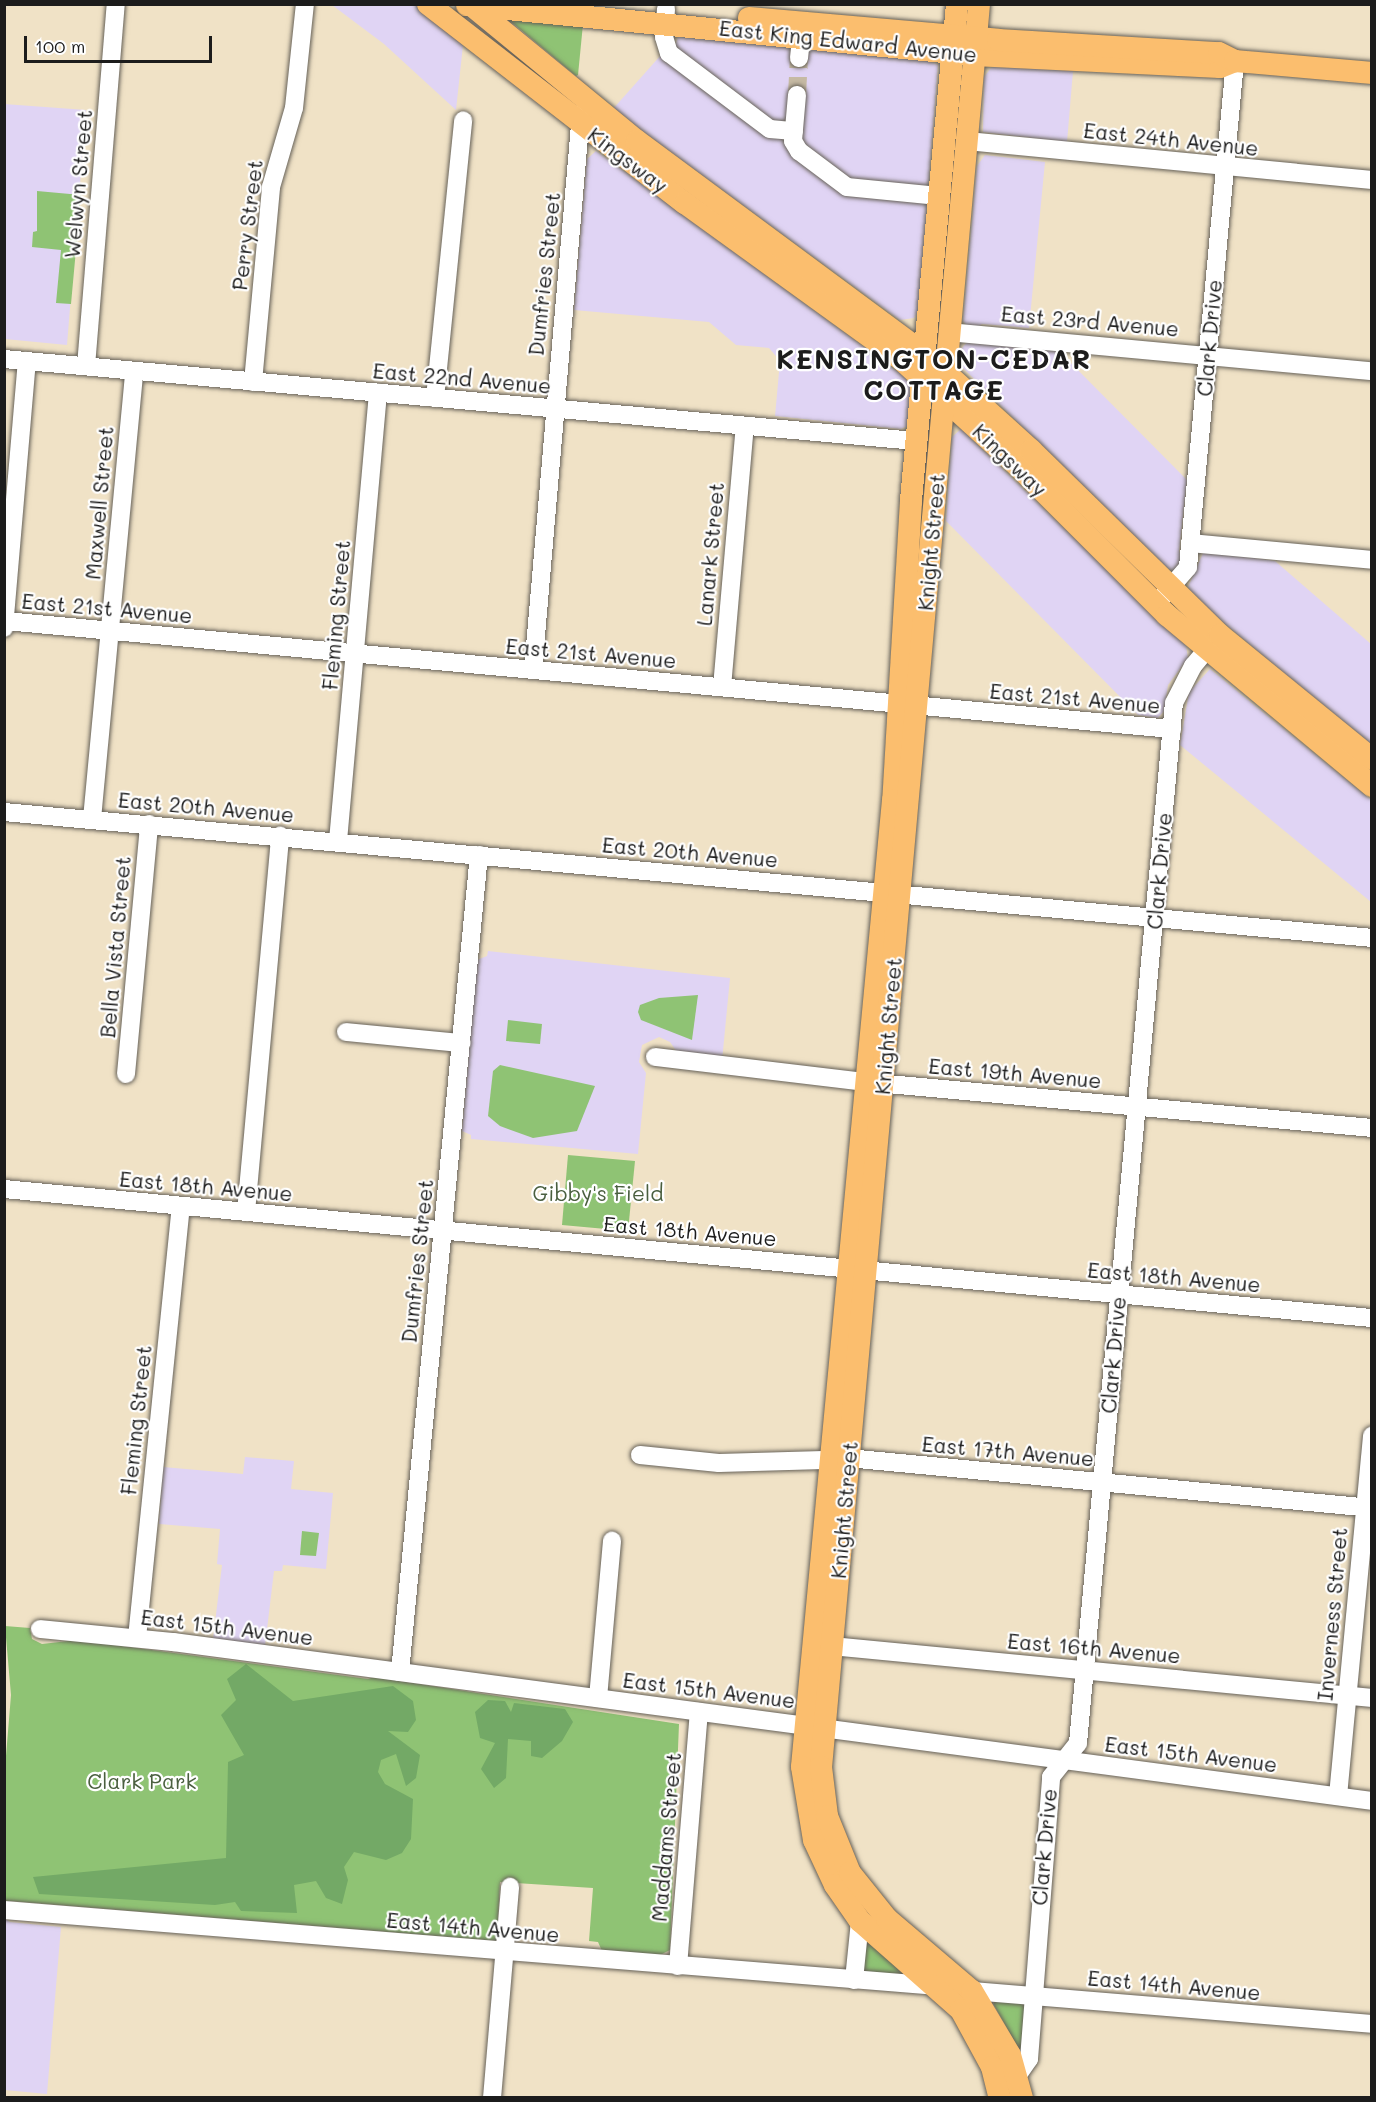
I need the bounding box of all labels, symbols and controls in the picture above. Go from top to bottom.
street label: East King Edward Avenue [718,15,978,67]
scale bar [27,24,214,62]
text: 100 m [35,34,85,58]
street label: Welwyn Street [59,109,97,259]
street label: East 24th Avenue [1082,117,1260,161]
street label: Kingsway [583,122,673,198]
street label: Perry Street [226,158,268,292]
street label: Dumfries Street [523,191,565,357]
street label: Clark Drive [1191,278,1227,398]
street label: East 23rd Avenue [1000,301,1180,341]
district label: KENSINGTON-CEDAR COTTAGE [776,342,1092,405]
street label: East 22nd Avenue [372,358,552,398]
street label: Kingsway [968,418,1052,502]
street label: Maxwell Street [80,425,118,581]
street label: Knight Street [912,472,950,612]
street label: Lanark Street [691,481,729,627]
street label: Fleming Street [317,539,355,691]
street label: East 21st Avenue [21,588,193,628]
street label: East 21st Avenue [505,633,677,673]
street label: East 21st Avenue [989,678,1161,718]
street label: East 20th Avenue [117,787,295,827]
street label: Clark Drive [1141,811,1177,931]
street label: East 20th Avenue [601,832,779,872]
street label: Bella Vista Street [94,855,136,1039]
street label: Knight Street [869,956,907,1096]
street label: East 19th Avenue [927,1053,1103,1093]
street label: East 18th Avenue [118,1166,294,1206]
street label: Dumfries Street [396,1178,438,1344]
park label: Gibby's Field [532,1180,664,1206]
street label: East 18th Avenue [602,1211,778,1251]
street label: East 18th Avenue [1086,1257,1262,1297]
street label: Clark Drive [1095,1295,1131,1415]
street label: Fleming Street [116,1344,156,1496]
street label: East 17th Avenue [921,1431,1095,1471]
street label: Knight Street [825,1440,863,1580]
street label: Inverness Street [1312,1526,1352,1702]
street label: East 15th Avenue [139,1604,315,1650]
street label: East 16th Avenue [1006,1628,1182,1668]
street label: East 15th Avenue [621,1667,797,1713]
street label: East 15th Avenue [1103,1731,1279,1777]
street label: Maddams Street [646,1751,686,1923]
park label: Clark Park [87,1768,197,1794]
street label: Clark Drive [1026,1787,1062,1907]
street label: East 14th Avenue [386,1907,560,1947]
street label: East 14th Avenue [1087,1965,1261,2005]

